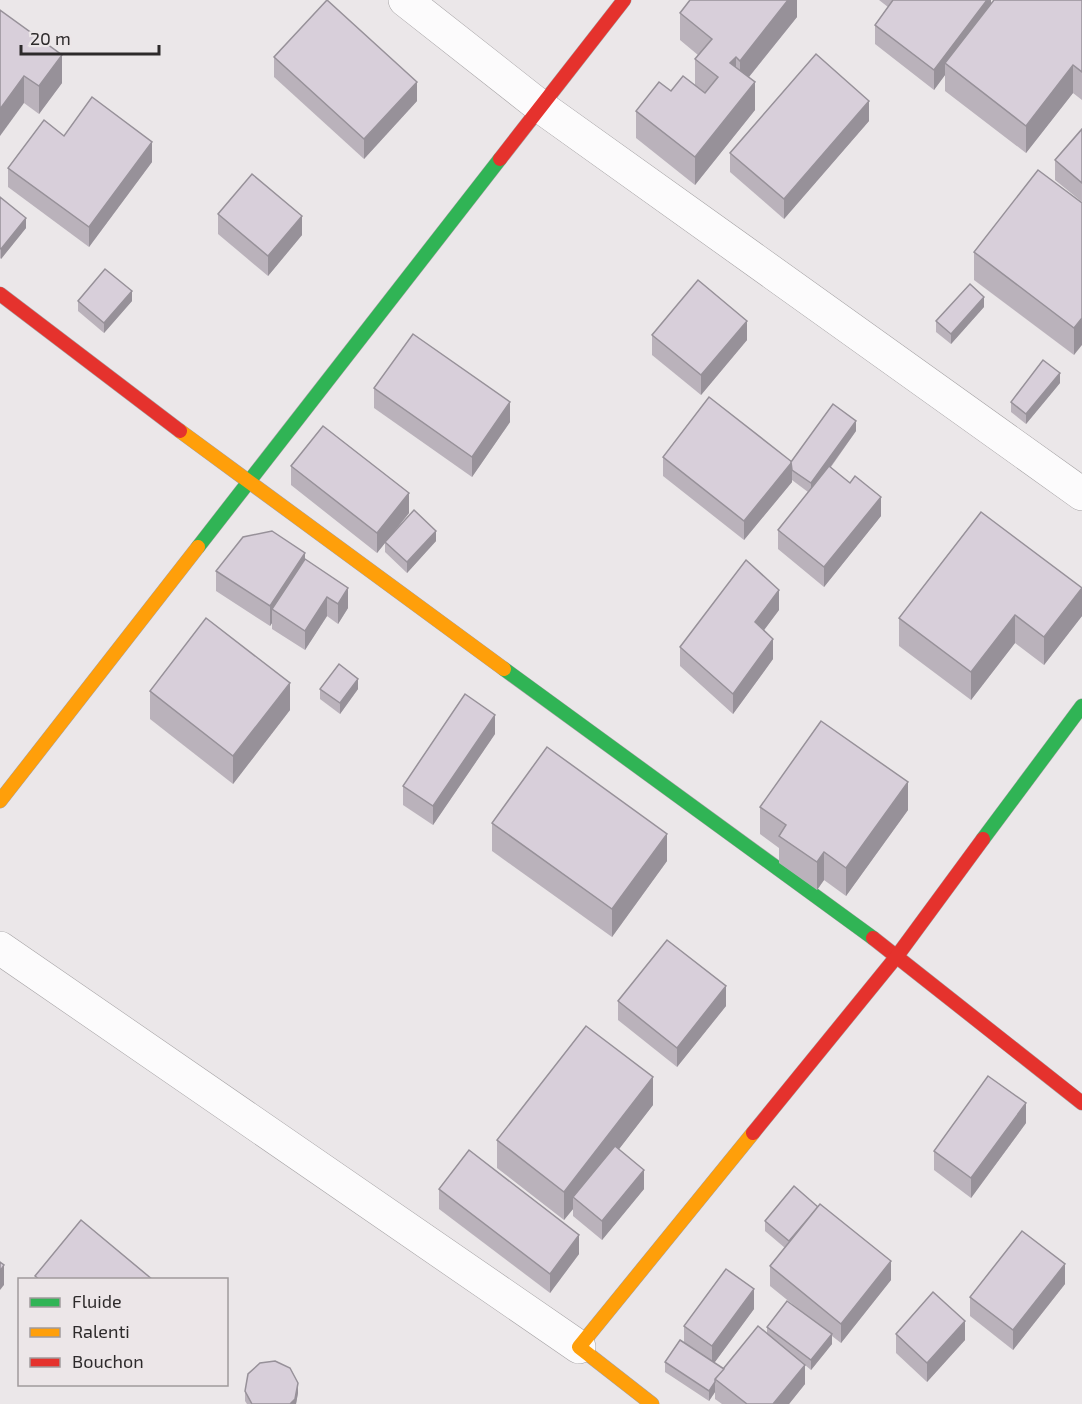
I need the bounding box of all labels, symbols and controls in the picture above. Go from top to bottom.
scale bar [21,18,159,56]
text: 20 m [30,27,71,49]
legend [18,1278,228,1386]
text: Fluide [72,1290,122,1312]
text: Ralenti [72,1320,130,1342]
text: Bouchon [72,1350,144,1372]

